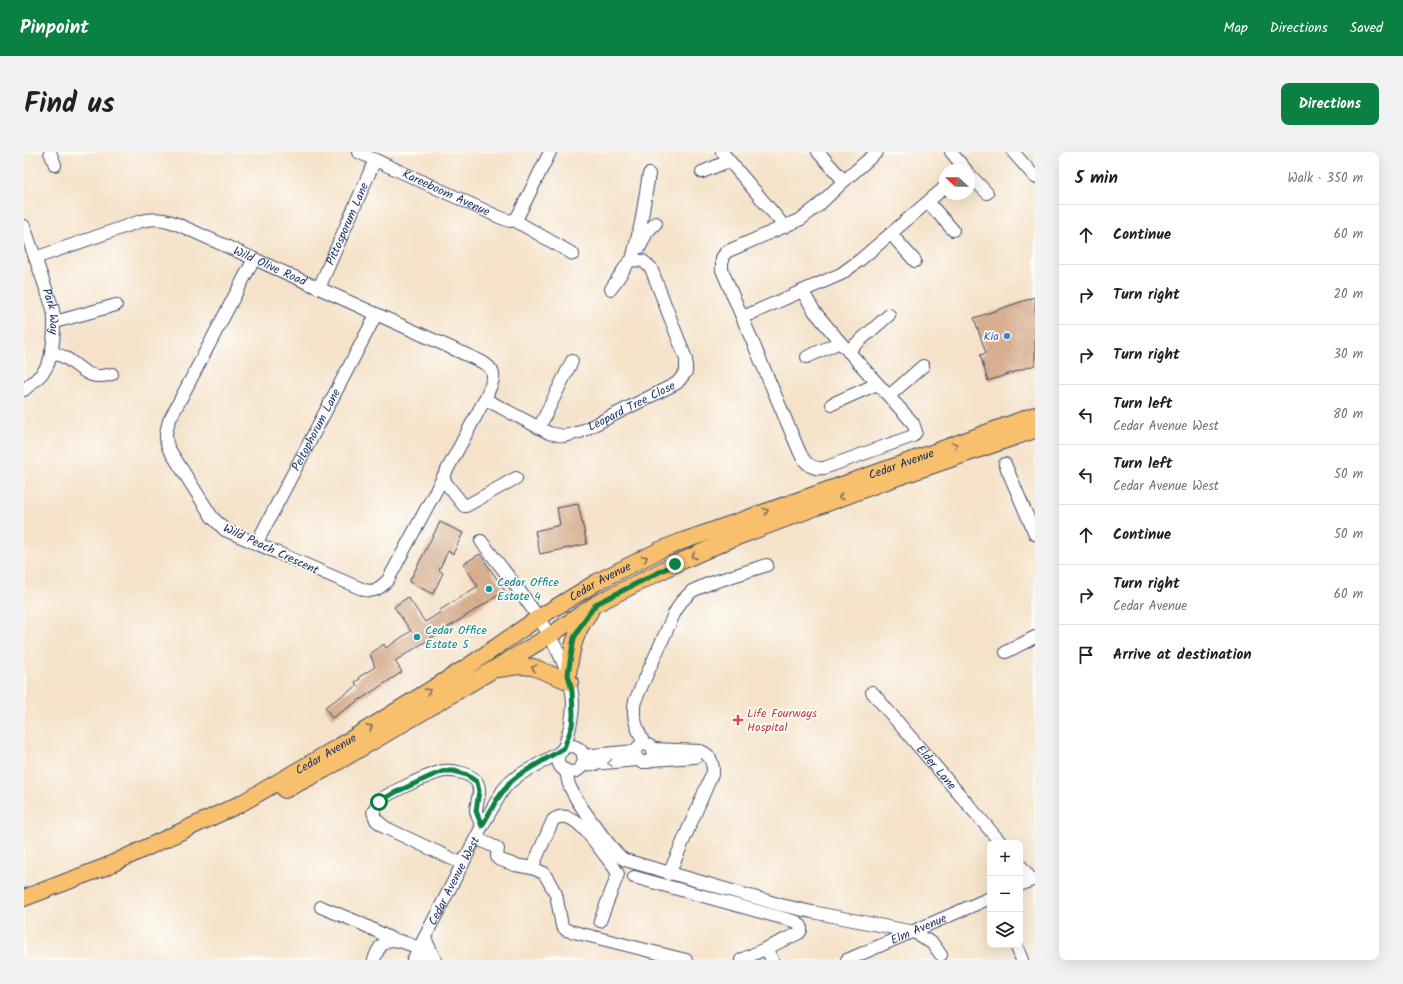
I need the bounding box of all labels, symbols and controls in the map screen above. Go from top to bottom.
text: Pinpoint [20,13,89,43]
text: Map [1223,17,1248,39]
text: Directions [1270,17,1328,39]
text: Saved [1350,17,1383,39]
text: Find us [24,82,115,127]
button: Directions [1281,83,1379,125]
north arrow [939,164,975,200]
street label: Kareeboom Avenue [399,165,493,222]
text: 5 min [1075,165,1118,192]
text: Walk · 350 m [1287,168,1363,189]
street label: Pittosporum Lane [321,179,374,268]
text: Continue [1113,223,1171,247]
icon: ahead [1075,224,1097,246]
text: 60 m [1334,224,1363,245]
street label: Wild Olive Road [230,242,310,292]
text: Turn right [1113,283,1180,307]
icon: right [1075,284,1097,306]
text: 20 m [1333,284,1363,305]
street label: Park Way [36,286,63,335]
place label: Kia [983,327,999,346]
marker: Kia [1002,331,1012,341]
text: Turn right [1113,343,1180,367]
icon: right [1075,344,1097,366]
text: 30 m [1334,344,1363,365]
street label: Leopard Tree Close [585,376,679,436]
street label: Peltophorum Lane [287,385,346,475]
text: Turn left [1113,392,1173,416]
icon: left [1075,404,1097,426]
text: 80 m [1333,404,1363,425]
text: Cedar Avenue West [1113,416,1219,437]
one-way arrow [951,441,958,449]
street label: Cedar Avenue [866,444,937,485]
text: Turn left [1113,452,1173,476]
icon: left [1075,464,1097,486]
text: 50 m [1334,464,1363,485]
text: Cedar Avenue West [1113,476,1219,497]
one-way arrow [838,493,845,501]
one-way arrow [762,507,769,516]
street label: Wild Peach Crescent [220,519,322,580]
text: Continue [1113,523,1171,547]
icon: ahead [1075,524,1097,546]
text: 50 m [1334,524,1363,545]
one-way arrow [690,551,697,559]
one-way arrow [641,555,648,563]
route end [666,555,684,573]
street label: Cedar Avenue [565,557,635,607]
text: Turn right [1113,572,1180,596]
place label: Cedar Office Estate 4 [497,573,560,606]
marker: Cedar Office Estate 4 [484,584,494,594]
icon: right [1075,584,1097,606]
text: 60 m [1334,584,1363,605]
text: Cedar Avenue [1113,596,1187,617]
place label: Cedar Office Estate 5 [425,621,488,654]
marker: Cedar Office Estate 5 [412,632,422,642]
text: Arrive at destination [1113,643,1252,667]
icon: arrive [1075,644,1097,666]
one-way arrow [531,664,537,672]
one-way arrow [424,689,431,696]
place label: Life Fourways Hospital [747,704,817,737]
marker: Life Fourways Hospital [732,714,744,726]
one-way arrow [366,725,373,732]
street label: Cedar Avenue [292,729,361,780]
street label: Elder Lane [911,741,961,795]
one-way arrow [607,758,613,767]
route start [370,793,388,811]
street label: Cedar Avenue West [423,833,485,929]
map controls [987,840,1023,948]
button: + [987,840,1023,876]
button: − [987,876,1023,912]
street label: Elm Avenue [888,909,950,950]
button: layers [987,912,1023,948]

